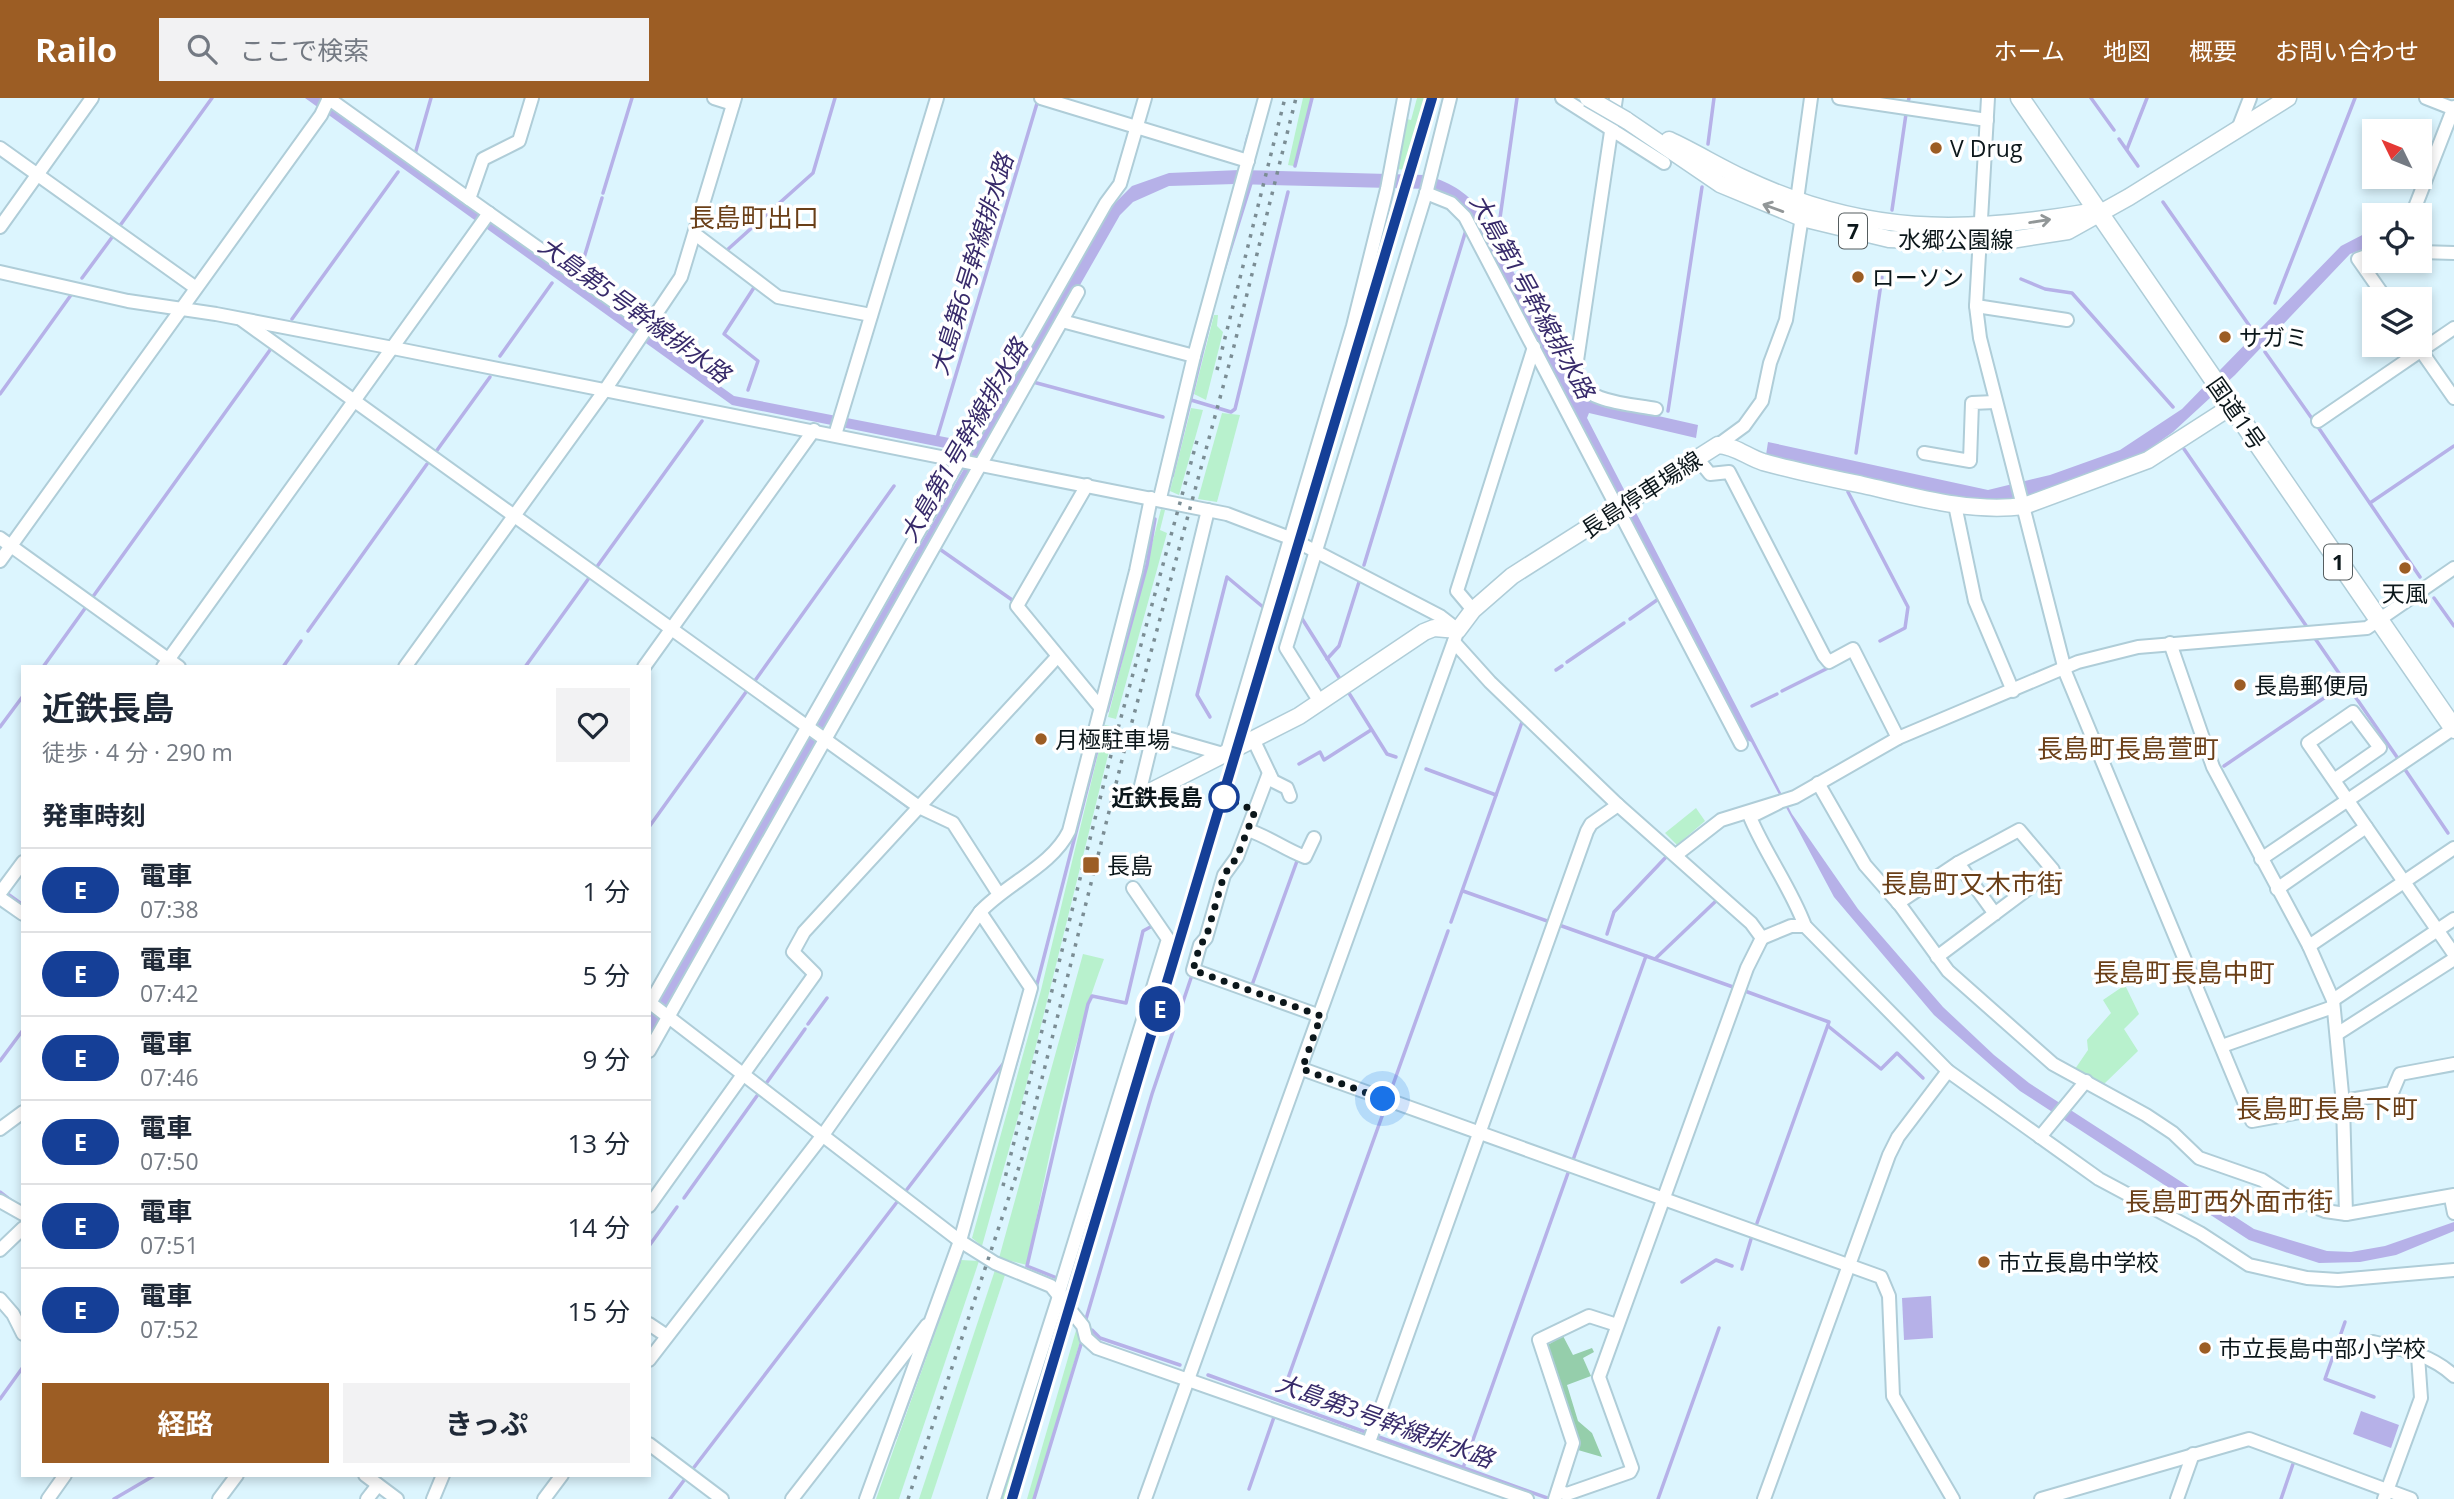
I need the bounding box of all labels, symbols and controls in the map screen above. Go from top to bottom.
search box [159,18,649,81]
text: Railo [35,27,117,72]
icon: search [183,30,221,68]
text: ここで検索 [239,32,369,68]
text: ホーム [1994,34,2065,67]
text: 地図 [2103,34,2151,67]
text: 概要 [2189,34,2237,67]
text: お問い合わせ [2275,34,2419,67]
north arrow [2362,119,2432,189]
map controls [2362,119,2432,357]
place label: V Drug [1950,132,2023,164]
marker: V Drug [1928,140,1944,156]
water label: 大島第6号幹線排水路 [922,148,1021,378]
water label: 大島第1号幹線排水路 [1463,188,1604,406]
district label: 長島町出口 [689,199,819,235]
one-way arrow [1763,200,1785,213]
button: locate [2362,203,2432,273]
road number: 7 [1839,214,1867,248]
one-way arrow [2028,214,2051,227]
street label: 水郷公園線 [1899,223,2014,255]
water label: 大島第5号幹線排水路 [533,228,739,391]
place label: ローソン [1872,261,1964,293]
marker: ローソン [1850,269,1866,285]
button: layers [2362,287,2432,357]
place label: サガミ [2239,321,2308,353]
marker: サガミ [2217,329,2233,345]
water label: 大島第1号幹線排水路 [891,331,1036,548]
street label: 国道1号 [2200,370,2274,456]
street label: 長島停車場線 [1574,443,1708,545]
road number: 1 [2324,545,2352,580]
marker: 天風 [2397,560,2413,576]
place label: 天風 [2382,577,2428,609]
place label: 長島郵便局 [2254,669,2369,701]
marker: 長島郵便局 [2232,677,2248,693]
text: 近鉄長島 [42,685,174,730]
button: heart [556,688,630,762]
place label: 月極駐車場 [1055,723,1170,755]
district label: 長島町長島萱町 [2037,730,2219,766]
marker: 月極駐車場 [1033,731,1049,747]
text: 徒歩 · 4 分 · 290 m [42,736,233,768]
place label: 近鉄長島 [1111,781,1203,813]
marker: 近鉄長島 [1209,782,1239,812]
text: 発車時刻 [42,797,146,833]
place label: 長島 [1107,849,1153,881]
marker: 長島 [1081,855,1101,875]
text: 電車 [140,857,192,893]
district label: 長島町又木市街 [1881,865,2063,901]
text: E [74,873,87,906]
text: 1 分 [582,873,630,909]
text: 07:38 [140,893,199,925]
text: 電車 [140,941,192,977]
district label: 長島町長島中町 [2093,954,2275,990]
text: E [74,957,87,990]
text: 5 分 [582,957,630,993]
text: 07:42 [140,977,199,1009]
line badge: E [1137,986,1183,1032]
text: E [1153,992,1167,1025]
text: 電車 [140,1025,192,1061]
text: E [74,1041,87,1074]
text: 9 分 [582,1041,630,1077]
text: 07:46 [140,1061,199,1093]
your location [1365,1081,1400,1116]
district label: 長島町長島下町 [2236,1090,2418,1126]
text: 電車 [140,1109,192,1145]
text: E [74,1125,87,1158]
text: 13 分 [568,1125,630,1161]
text: 07:50 [140,1145,199,1177]
district label: 長島町西外面市街 [2125,1183,2333,1219]
text: 電車 [140,1193,192,1229]
text: E [74,1209,87,1242]
text: 14 分 [568,1209,630,1245]
text: 07:51 [140,1229,199,1261]
place label: 市立長島中学校 [1998,1246,2159,1278]
marker: 市立長島中学校 [1976,1254,1992,1270]
text: 電車 [140,1277,192,1313]
text: E [74,1293,87,1326]
text: 15 分 [568,1293,630,1329]
text: 07:52 [140,1313,199,1345]
place label: 市立長島中部小学校 [2219,1332,2426,1364]
marker: 市立長島中部小学校 [2197,1340,2213,1356]
water label: 大島第3号幹線排水路 [1272,1365,1500,1475]
button: 経路 [42,1383,329,1463]
button: きっぷ [343,1383,630,1463]

